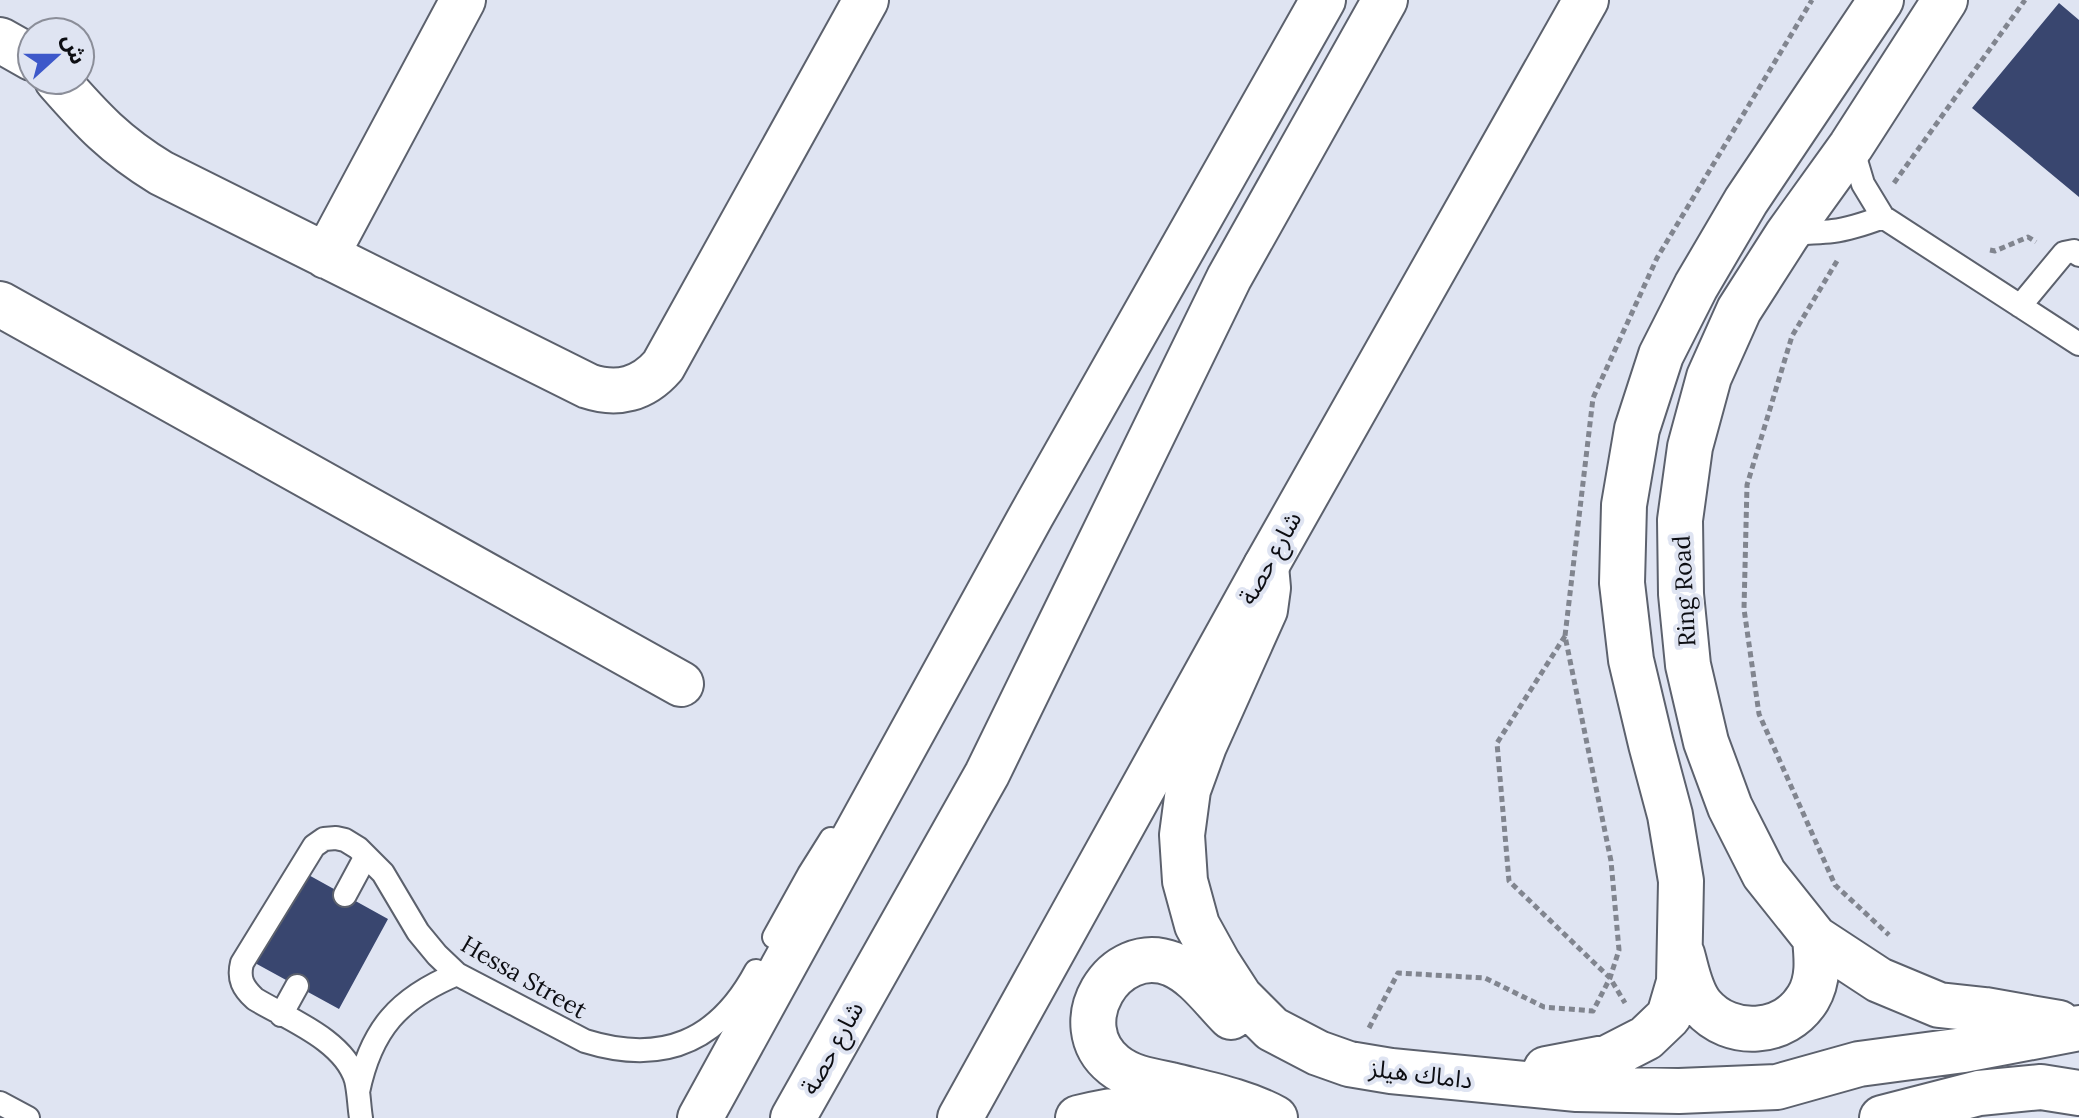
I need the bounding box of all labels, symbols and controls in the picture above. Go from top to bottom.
north arrow [16,16,96,96]
text: ش [56,30,93,68]
street label: شارع حصة [1232,506,1310,611]
street label: Ring Road [1666,534,1702,648]
street label: Hessa Street [456,929,593,1026]
street label: شارع حصة [794,996,872,1101]
street label: داماك هيلز [1367,1052,1474,1096]

